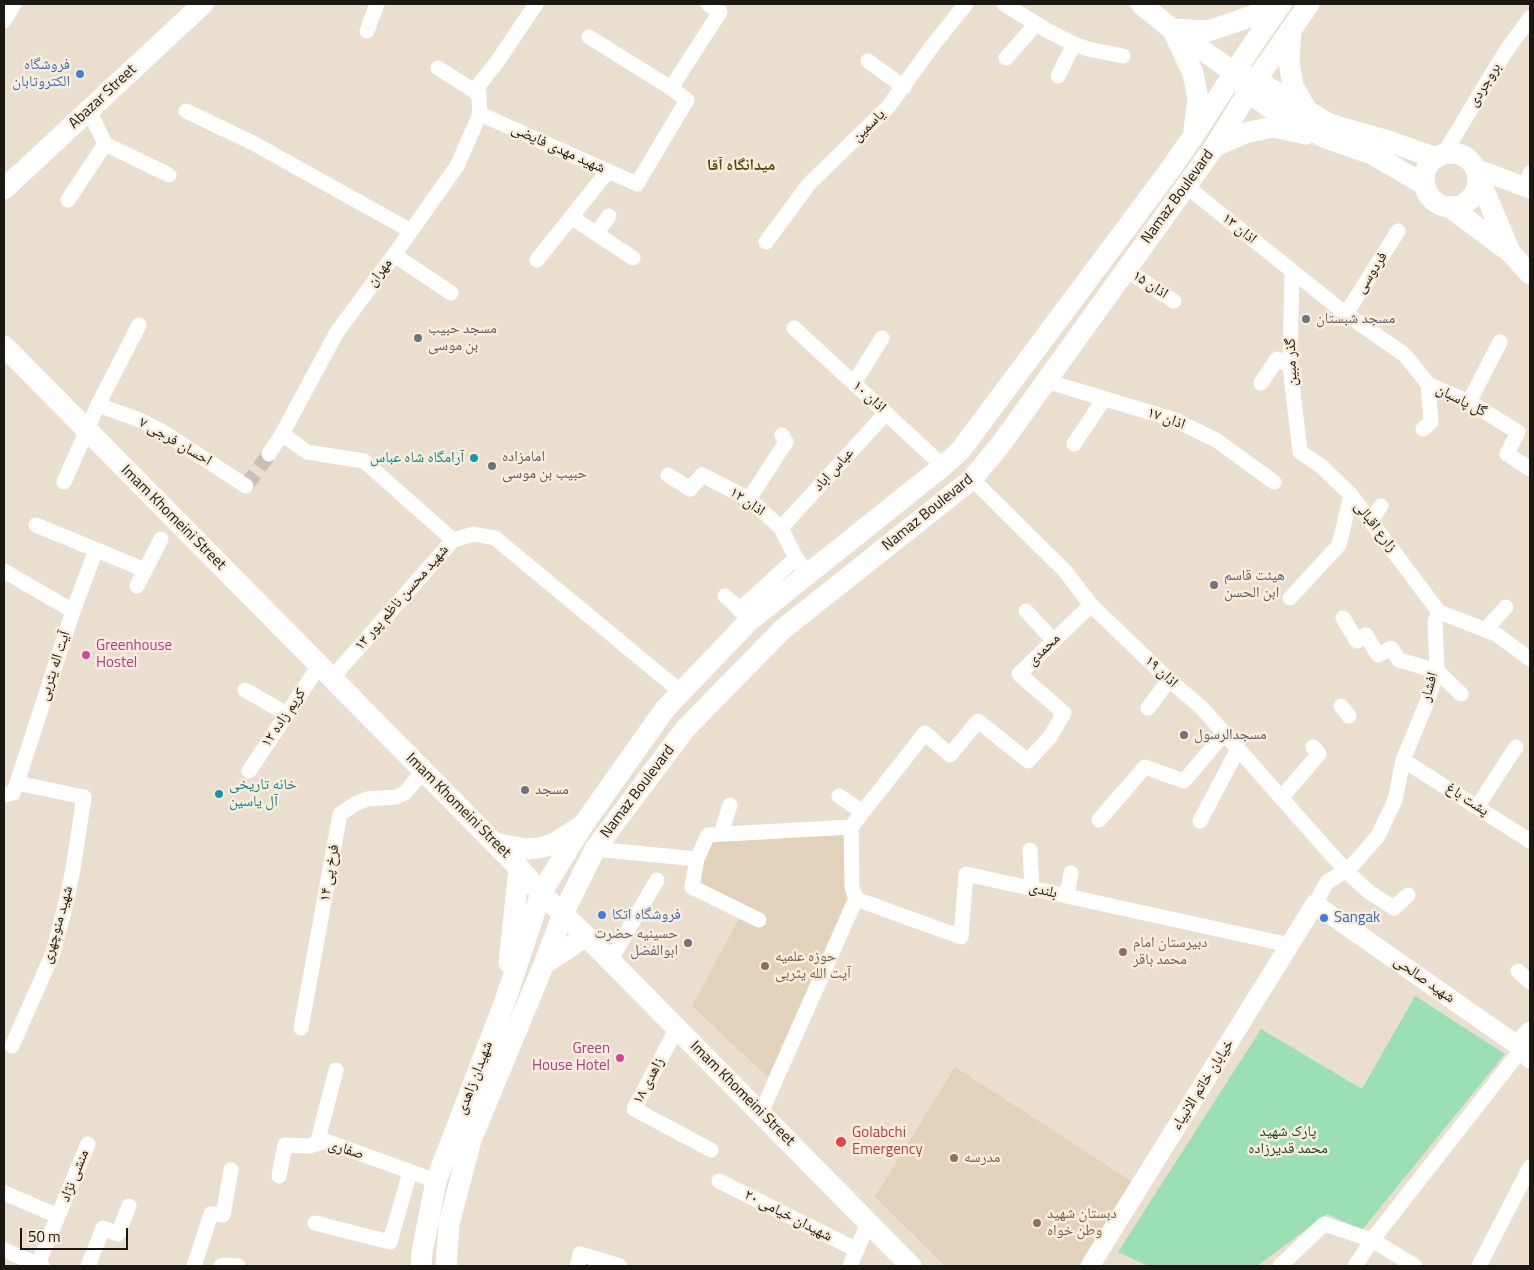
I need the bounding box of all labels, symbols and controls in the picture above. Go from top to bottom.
place label: فروشگاه الکتروتابان [12,56,70,91]
street label: بروجردی [1465,60,1505,110]
street label: Abazar Street [65,61,141,133]
marker: فروشگاه الکتروتابان [74,68,86,80]
street label: یاسمین [849,106,889,146]
street label: شهید مهدی فایضی [508,120,608,178]
street label: Namaz Boulevard [1138,147,1218,247]
district label: میدانگاه آقا [707,156,775,176]
street label: اذان ۱۳ [1218,210,1260,248]
street label: فردوسی [1352,249,1392,297]
street label: مهران [363,255,397,291]
street label: اذان ۱۵ [1129,267,1171,303]
place label: مسجد شبستان [1316,310,1395,328]
marker: مسجد شبستان [1300,313,1312,325]
place label: مسجد حبیب بن موسی [428,320,497,355]
marker: مسجد حبیب بن موسی [412,332,424,344]
street label: گذر مبین [1282,338,1302,386]
street label: اذان ۱۰ [849,377,889,417]
street label: گل پاسبان [1433,381,1489,421]
street label: اذان ۱۷ [1145,404,1187,434]
street label: احسان فرجی ۷ [135,414,215,470]
street label: عباس اباد [810,445,858,495]
place label: امامزاده حبیب بن موسی [502,448,587,483]
place label: آرامگاه شاه عباس [370,449,464,467]
marker: آرامگاه شاه عباس [468,452,480,464]
marker: امامزاده حبیب بن موسی [486,460,498,472]
street label: Imam Khomeini Street [117,462,229,574]
street label: Namaz Boulevard [879,471,977,555]
street label: اذان ۱۲ [726,484,768,520]
street label: زارع اقبالی [1350,498,1400,556]
street label: شهید محسن ناظم پور ۱۳ [351,542,453,654]
place label: هیئت قاسم ابن الحسن [1224,567,1285,602]
marker: هیئت قاسم ابن الحسن [1208,579,1220,591]
street label: آیت اله یثربی [35,629,75,703]
street label: محمدی [1024,630,1064,670]
place label: Greenhouse Hostel [96,637,172,672]
marker: Greenhouse Hostel [80,649,92,661]
street label: اذان ۱۹ [1141,652,1181,692]
street label: افشار [1417,670,1443,704]
street label: کریم زاده ۱۲ [258,685,310,751]
place label: مسجدالرسول [1194,726,1267,744]
marker: مسجدالرسول [1178,729,1190,741]
street label: Namaz Boulevard [597,742,679,842]
street label: Imam Khomeini Street [402,750,514,862]
place label: خانه تاریخی آل یاسین [229,776,297,811]
street label: پشت باغ [1442,779,1492,821]
place label: مسجد [535,781,569,799]
marker: مسجد [519,784,531,796]
marker: خانه تاریخی آل یاسین [213,788,225,800]
street label: فرخ پی ۱۴ [316,843,344,903]
street label: بلندی [1027,879,1059,903]
street label: شهید منوچهری [38,884,78,966]
place label: فروشگاه اتکا [612,906,681,924]
marker: فروشگاه اتکا [596,909,608,921]
place label: Sangak [1334,909,1380,927]
marker: Sangak [1318,912,1330,924]
place label: حسینیه حضرت ابوالفضل [594,925,678,960]
place label: دبیرستان امام محمد باقر [1133,934,1207,969]
marker: حسینیه حضرت ابوالفضل [682,937,694,949]
marker: دبیرستان امام محمد باقر [1117,946,1129,958]
place label: حوزه علمیه آیت الله یثربی [775,948,851,983]
street label: شهید صالحی [1390,952,1458,1008]
marker: حوزه علمیه آیت الله یثربی [759,960,771,972]
street label: خیابان خاتم الانبیاء [1168,1036,1238,1134]
street label: Imam Khomeini Street [686,1038,798,1150]
street label: شهیدان زاهدی [453,1039,497,1117]
place label: Green House Hotel [532,1040,610,1075]
marker: Green House Hotel [614,1052,626,1064]
street label: زاهدی ۱۸ [629,1055,669,1107]
park label: پارک شهید محمد قدیرزاده [1248,1123,1328,1158]
place label: Golabchi Emergency [852,1124,923,1159]
marker: Golabchi Emergency [834,1135,848,1149]
street label: صفاری [326,1136,366,1164]
street label: منشی نژاد [56,1147,94,1205]
place label: مدرسه [964,1149,1000,1167]
marker: مدرسه [948,1152,960,1164]
street label: شهیدان خیامی ۲۰ [741,1186,835,1246]
place label: دبستان شهید وطن خواه [1047,1205,1117,1240]
marker: دبستان شهید وطن خواه [1031,1217,1043,1229]
scale bar [22,1218,130,1250]
text: 50 m [28,1225,61,1248]

